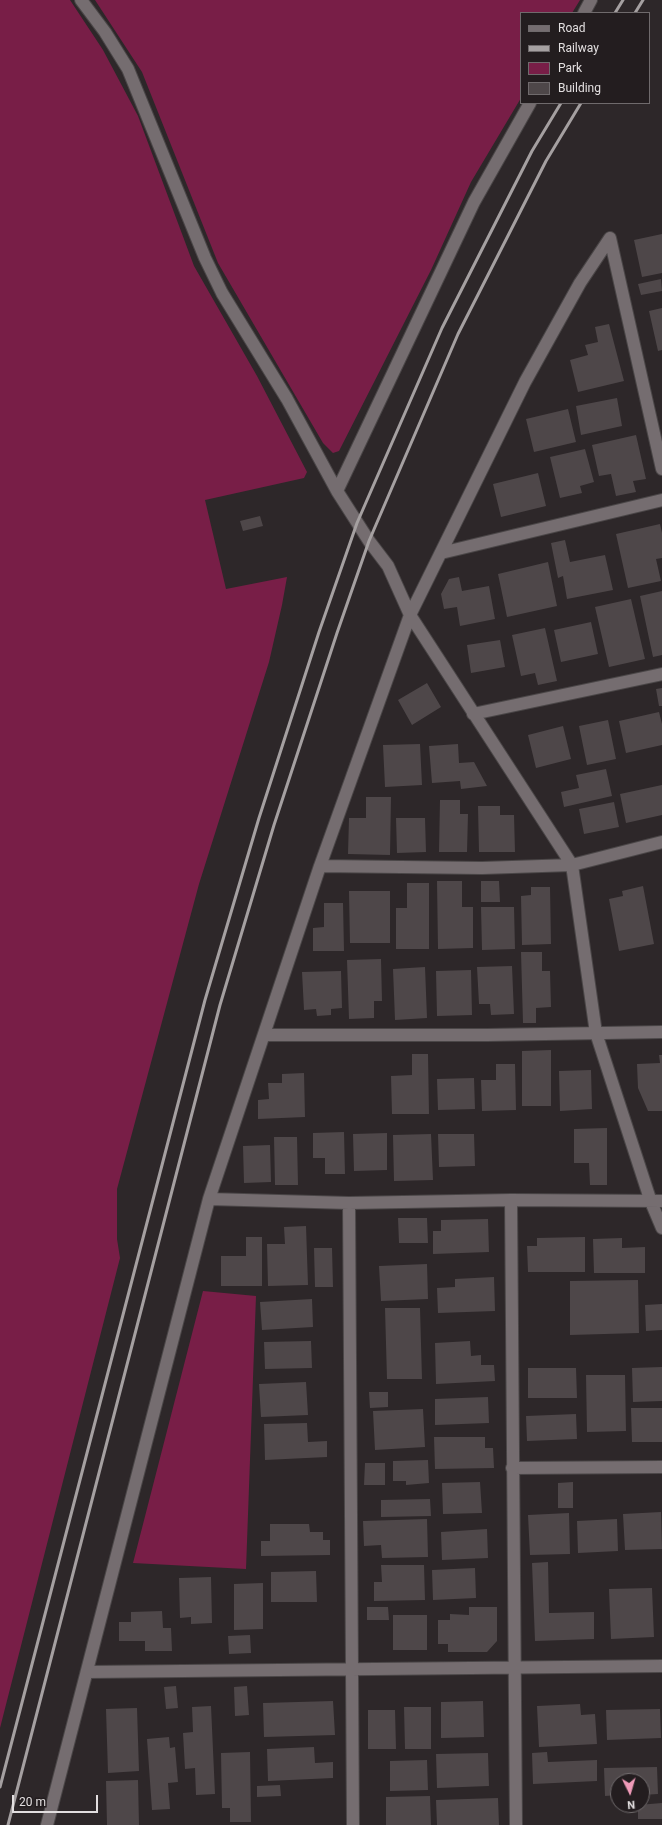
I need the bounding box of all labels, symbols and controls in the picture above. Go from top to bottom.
legend [520,12,650,104]
text: Road [558,21,586,35]
text: Railway [558,41,599,55]
text: Park [558,61,582,75]
text: Building [558,81,601,95]
north arrow [610,1773,650,1813]
scale bar [14,1787,100,1813]
text: 20 m [19,1795,46,1809]
text: N [627,1798,635,1811]

